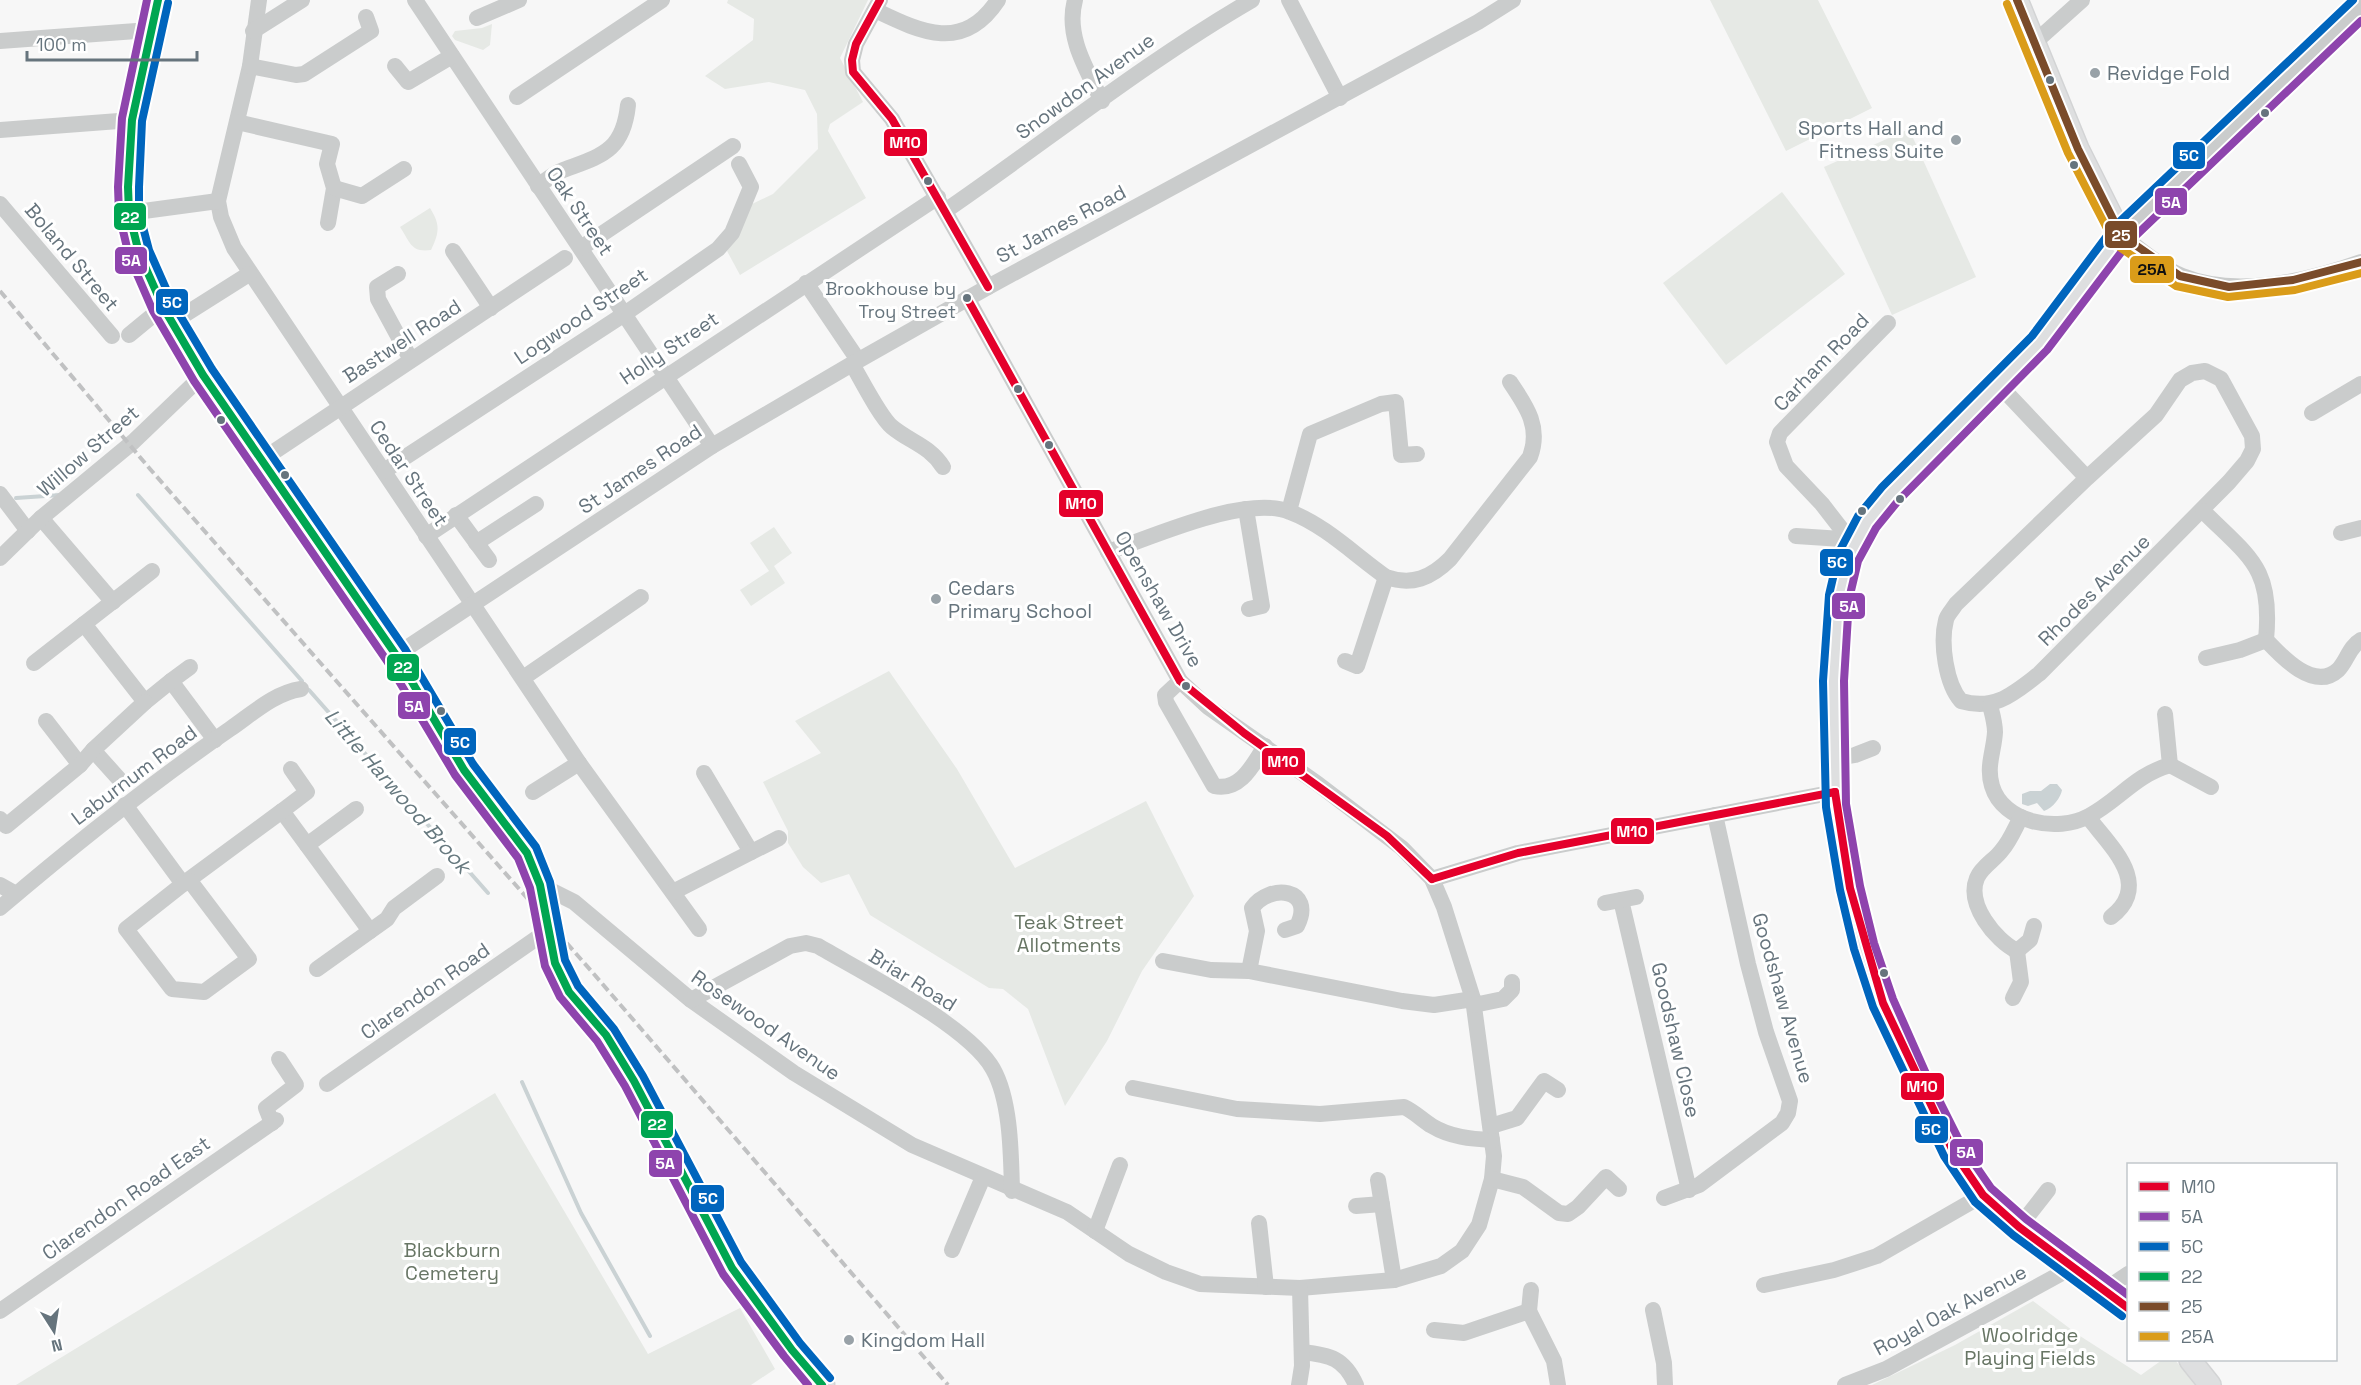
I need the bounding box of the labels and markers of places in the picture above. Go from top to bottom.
place label: Revidge Fold [2107,60,2230,86]
marker: Revidge Fold [2088,66,2102,80]
unlabelled marker [2044,74,2056,86]
unlabelled marker [2259,107,2271,119]
place label: Sports Hall and Fitness Suite [1798,115,1944,164]
marker: Sports Hall and Fitness Suite [1949,133,1963,147]
unlabelled marker [2068,159,2080,171]
unlabelled marker [922,175,934,187]
place label: Brookhouse by Troy Street [825,277,956,323]
marker: Brookhouse by Troy Street [961,292,973,304]
unlabelled marker [1012,383,1024,395]
unlabelled marker [215,414,227,426]
unlabelled marker [1043,439,1055,451]
unlabelled marker [279,469,291,481]
unlabelled marker [1894,493,1906,505]
unlabelled marker [1856,505,1868,517]
place label: Cedars Primary School [948,575,1092,624]
marker: Cedars Primary School [929,592,943,606]
unlabelled marker [1180,680,1192,692]
unlabelled marker [435,705,447,717]
unlabelled marker [1878,967,1890,979]
place label: Kingdom Hall [861,1327,985,1353]
marker: Kingdom Hall [842,1333,856,1347]

